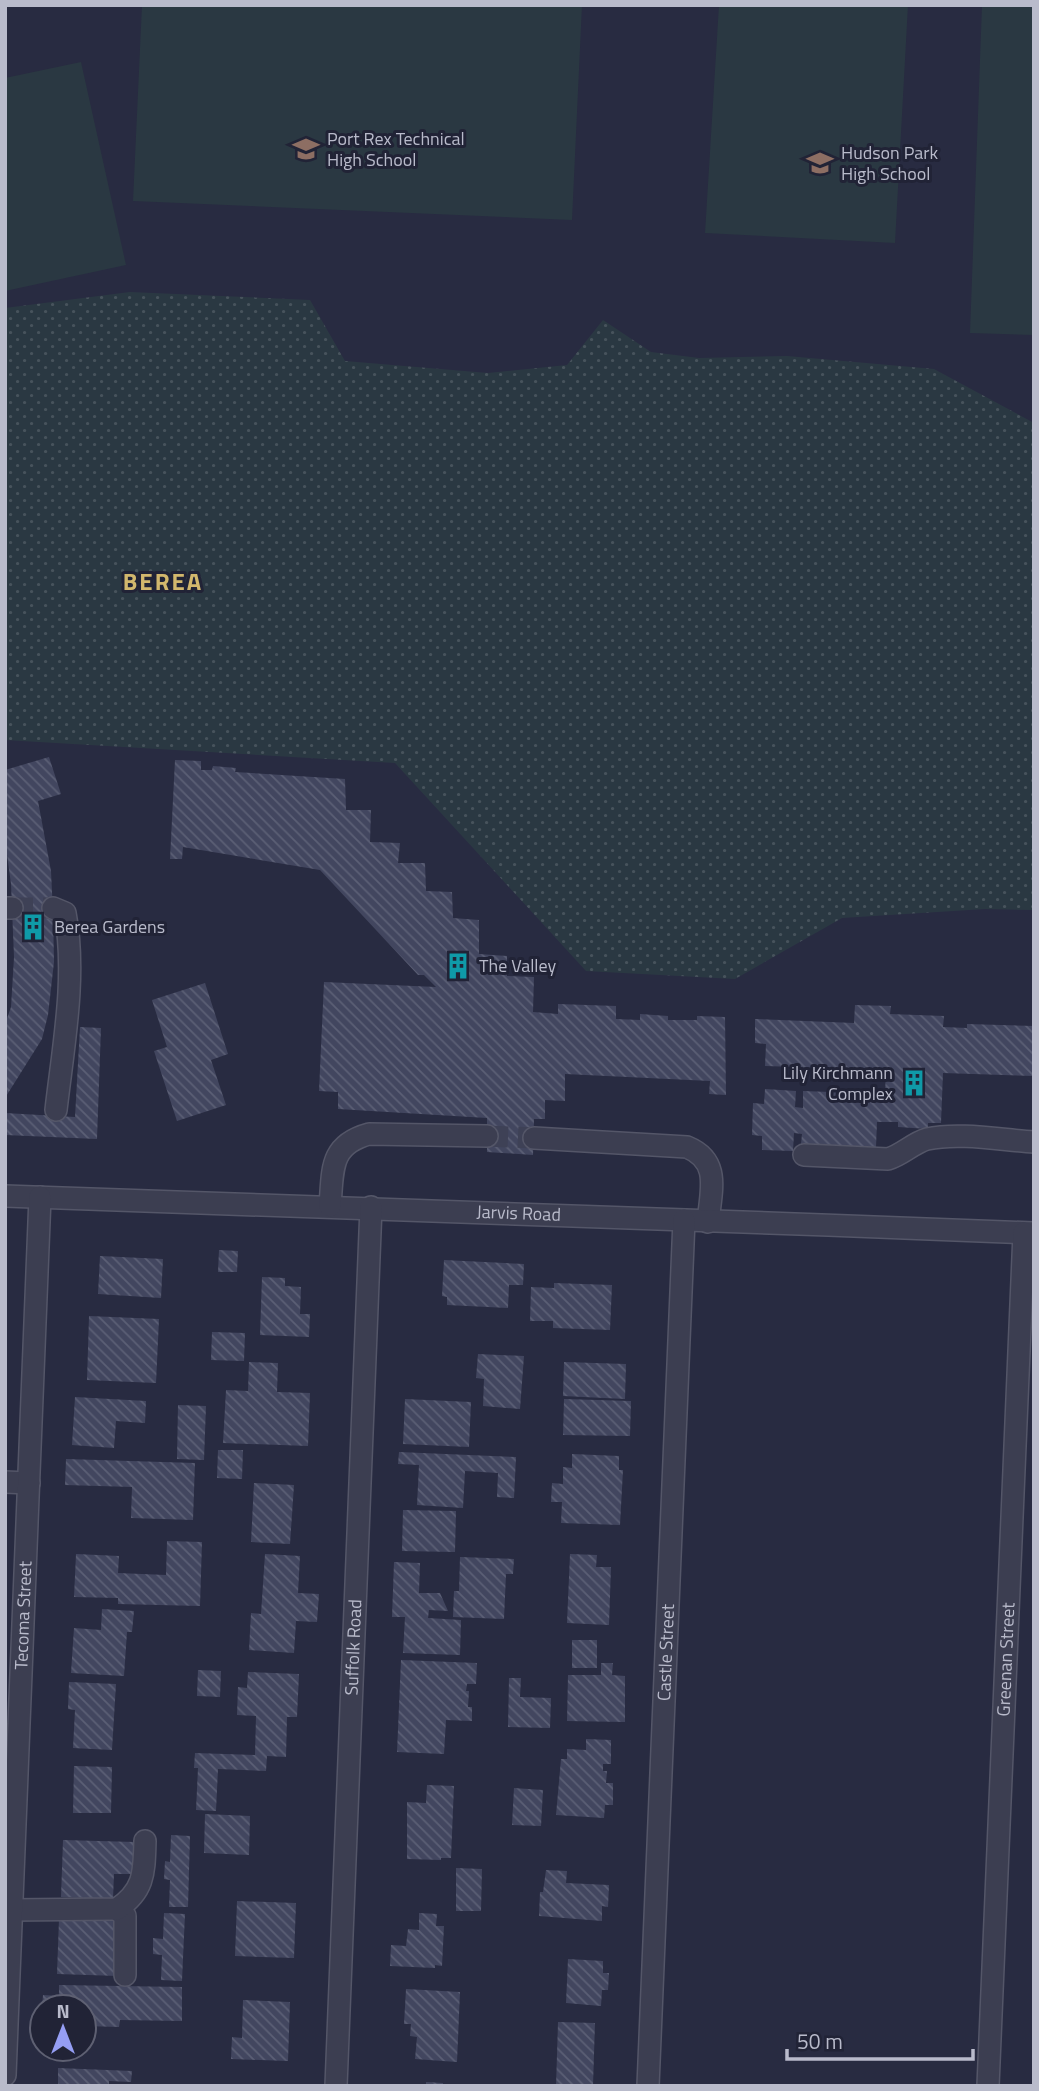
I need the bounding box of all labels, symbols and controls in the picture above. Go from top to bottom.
place label: Port Rex Technical High School [327,125,465,173]
school or university icon: Port Rex Technical High School [291,134,321,164]
place label: Hudson Park High School [841,139,939,187]
school or university icon: Hudson Park High School [805,148,835,178]
district label: BEREA [123,563,203,599]
building icon: Berea Gardens [18,912,48,942]
place label: Berea Gardens [54,913,165,940]
building icon: The Valley [443,951,473,981]
place label: The Valley [479,952,556,979]
place label: Lily Kirchmann Complex [782,1059,893,1107]
building icon: Lily Kirchmann Complex [899,1068,929,1098]
street label: Jarvis Road [476,1198,561,1228]
street label: Tecoma Street [7,1560,39,1670]
street label: Suffolk Road [338,1599,368,1696]
street label: Greenan Street [990,1601,1021,1717]
street label: Castle Street [650,1603,681,1701]
north arrow [28,1993,98,2063]
text: N [56,1996,70,2025]
scale bar [787,2018,972,2062]
text: 50 m [797,2025,843,2057]

